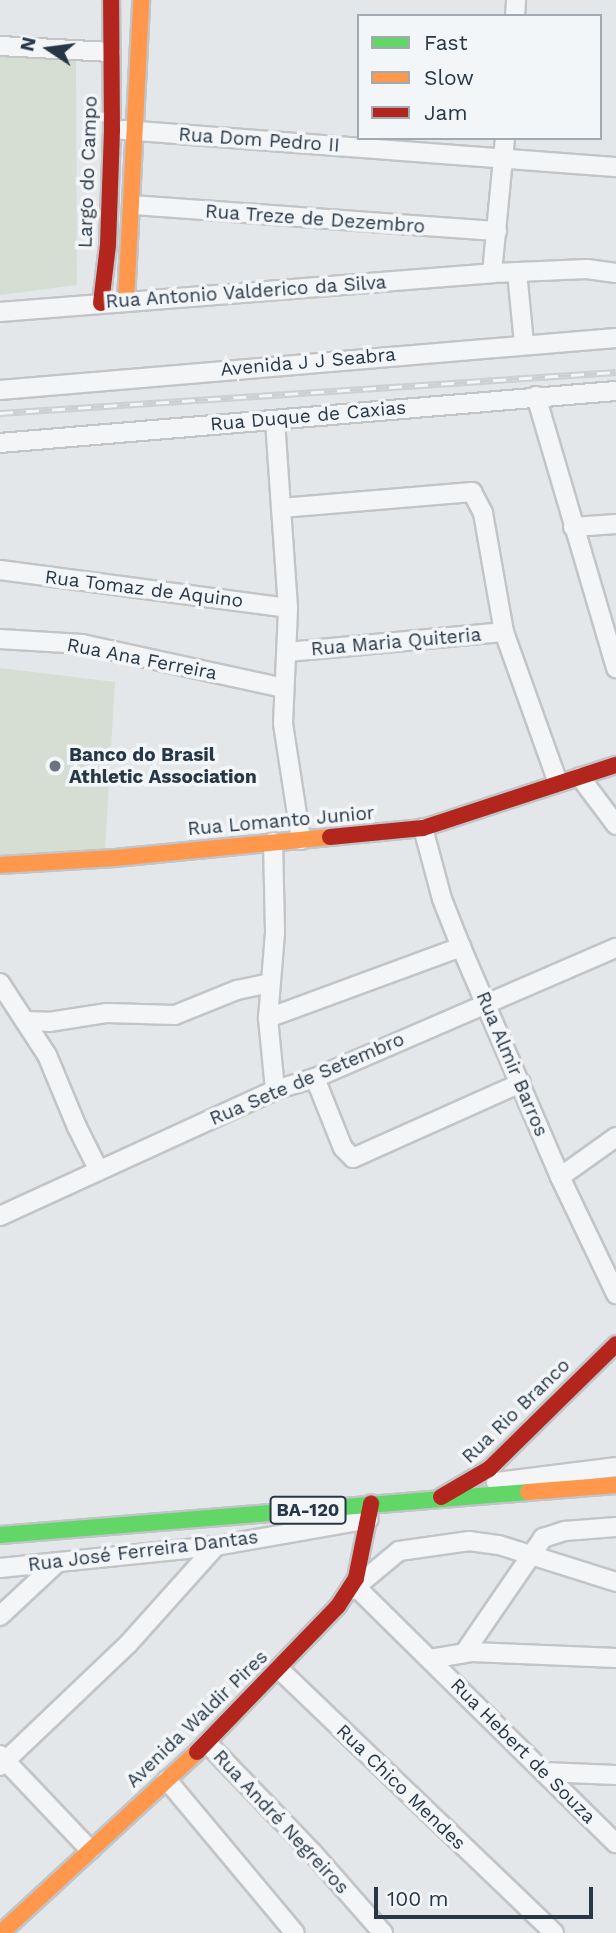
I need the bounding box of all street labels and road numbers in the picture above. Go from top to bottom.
street label: Largo do Campo [74,95,102,249]
street label: Rua Dom Pedro II [177,123,341,157]
street label: Rua Treze de Dezembro [204,200,426,238]
street label: Rua Antonio Valderico da Silva [104,271,388,313]
street label: Avenida J J Seabra [219,343,397,381]
street label: Rua Duque de Caxias [209,396,407,436]
street label: Rua Tomaz de Aquino [43,565,245,613]
street label: Rua Maria Quiteria [309,623,483,661]
street label: Rua Ana Ferreira [64,633,220,685]
street label: Rua Lomanto Junior [186,801,376,841]
street label: Rua Almir Barros [471,987,553,1141]
street label: Rua Sete de Setembro [206,1028,408,1130]
street label: Rua Rio Branco [457,1354,575,1468]
road number: BA-120 [270,1496,346,1525]
street label: Rua José Ferreira Dantas [26,1525,260,1577]
street label: Avenida Waldir Pires [121,1645,273,1793]
street label: Rua Hebert de Souza [446,1674,600,1828]
street label: Rua Chico Mendes [331,1719,471,1855]
street label: Rua André Negreiros [208,1745,354,1899]

